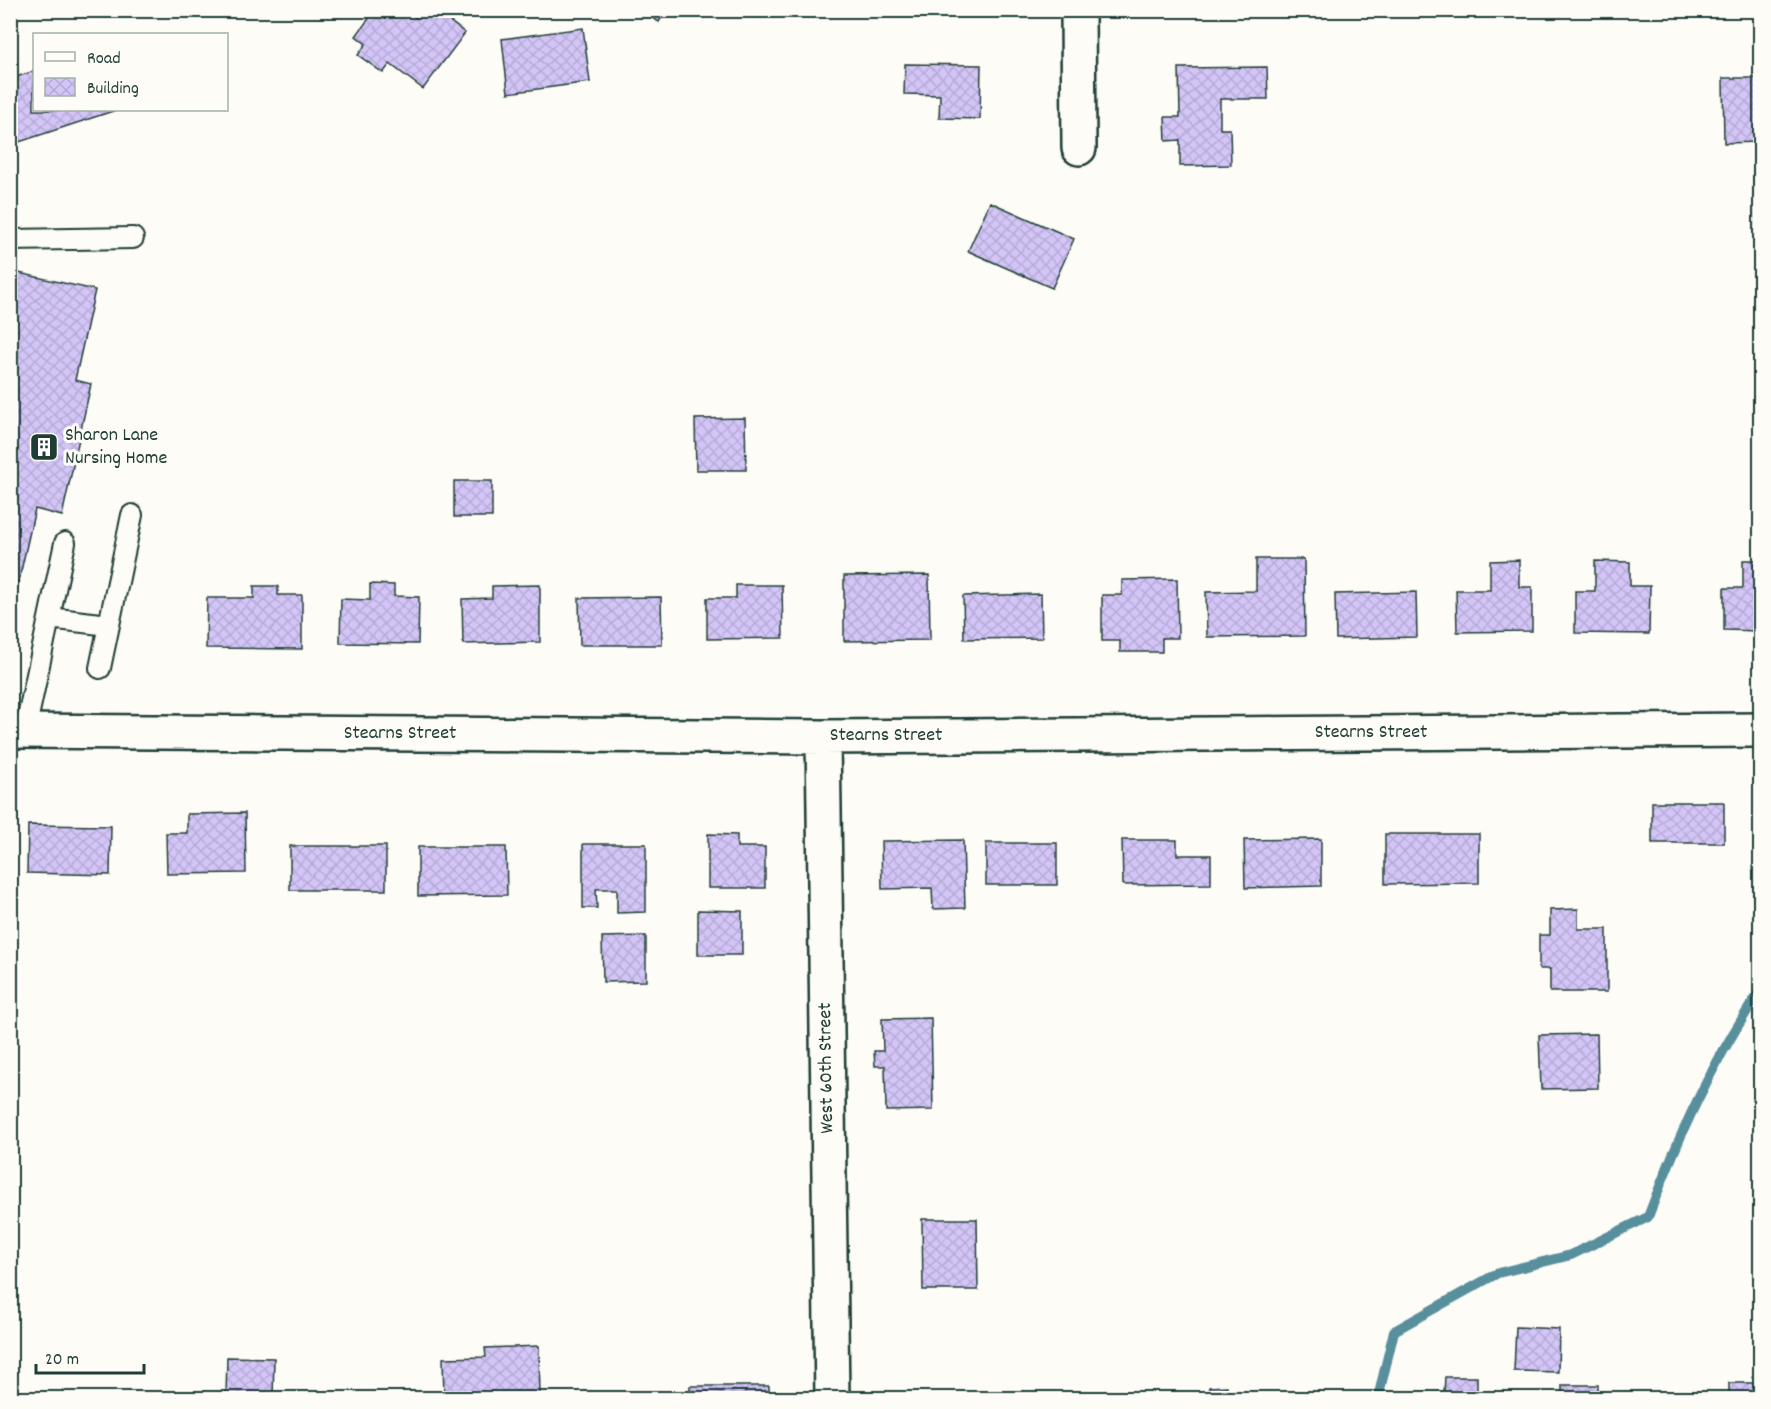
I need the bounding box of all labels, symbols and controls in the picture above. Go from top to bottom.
legend [33,33,228,111]
text: Road [87,47,121,72]
text: Building [87,77,139,102]
place label: Sharon Lane Nursing Home [65,422,167,473]
building icon: Sharon Lane Nursing Home [28,431,60,463]
street label: Stearns Street [1315,719,1427,747]
street label: Stearns Street [344,720,456,748]
street label: Stearns Street [830,722,942,750]
street label: West 60th Street [812,1002,842,1134]
scale bar [36,1337,144,1375]
text: 20 m [45,1348,79,1373]

